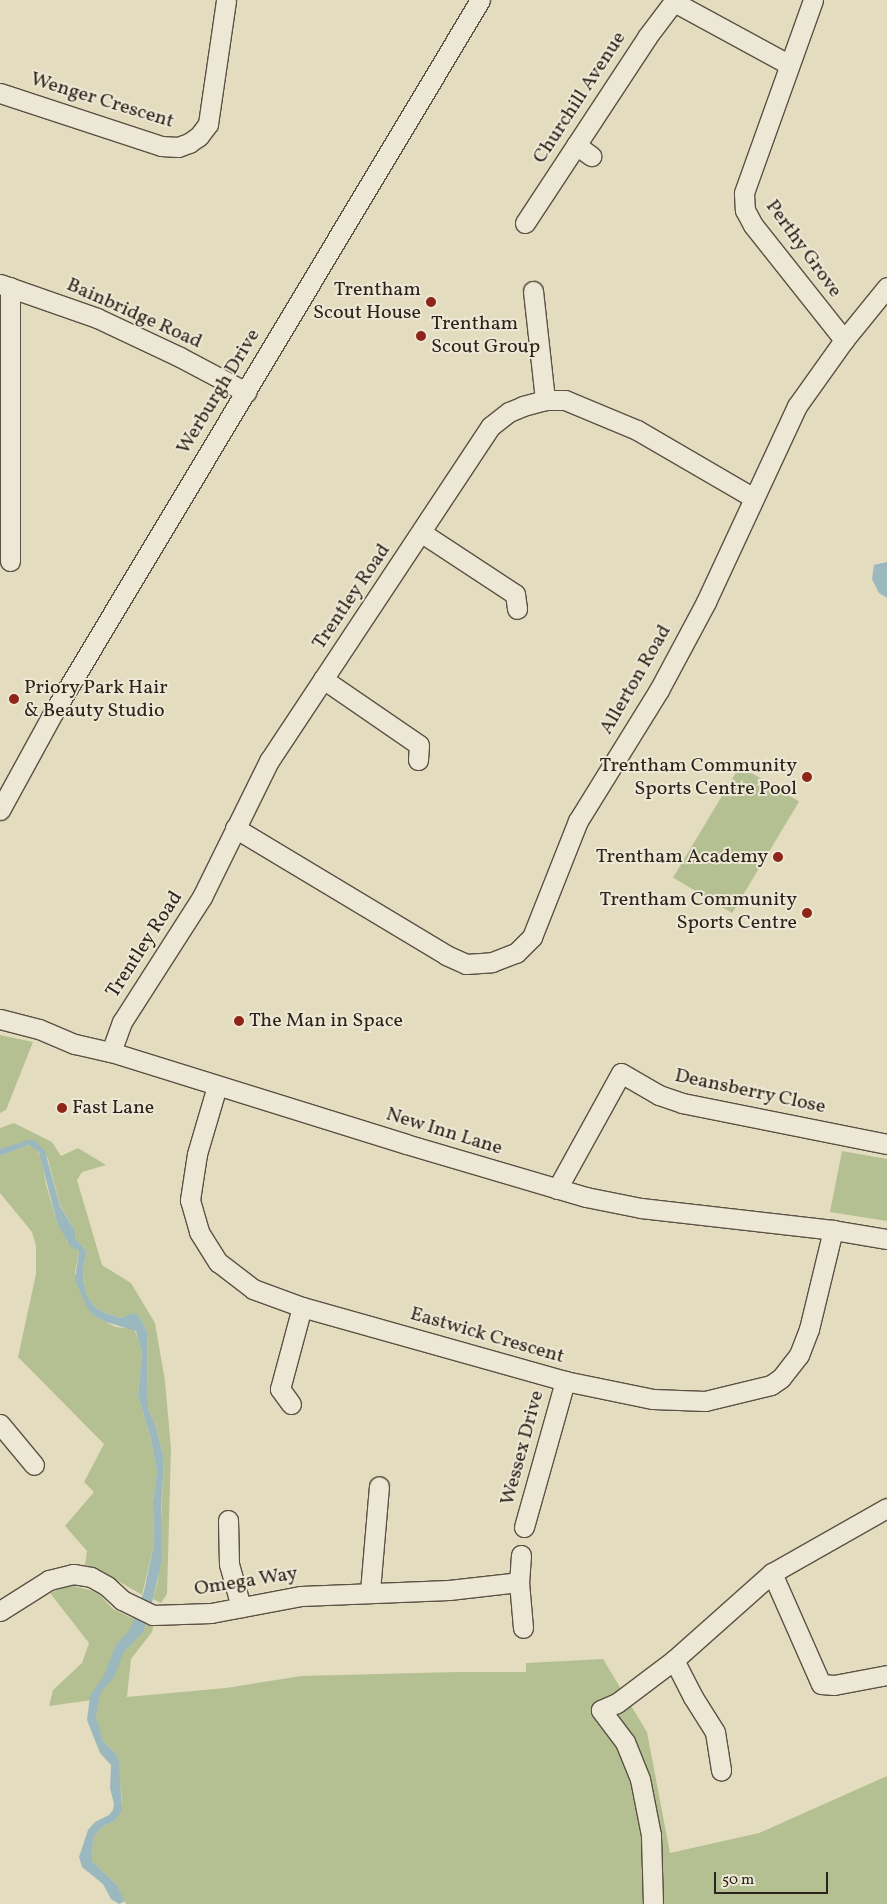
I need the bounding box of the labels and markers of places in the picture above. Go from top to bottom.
place label: Trentham Scout House [313,278,421,325]
marker: Trentham Scout House [425,296,437,308]
place label: Trentham Scout Group [431,312,540,359]
marker: Trentham Scout Group [415,330,427,342]
place label: Priory Park Hair & Beauty Studio [24,676,168,723]
marker: Priory Park Hair & Beauty Studio [8,693,20,705]
place label: Trentham Community Sports Centre Pool [600,754,797,801]
marker: Trentham Community Sports Centre Pool [801,771,813,783]
place label: Trentham Academy [596,845,768,869]
marker: Trentham Academy [772,851,784,863]
place label: Trentham Community Sports Centre [600,889,797,936]
marker: Trentham Community Sports Centre [801,907,813,919]
place label: The Man in Space [249,1009,403,1033]
marker: The Man in Space [233,1015,245,1027]
place label: Fast Lane [72,1096,154,1120]
marker: Fast Lane [56,1102,68,1114]

